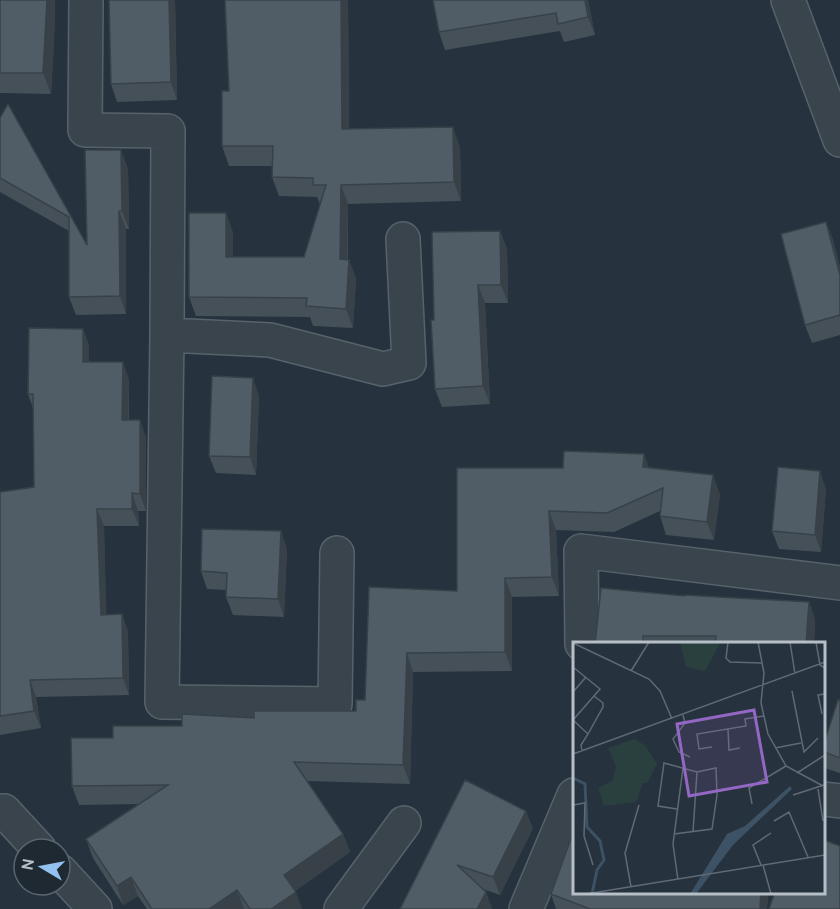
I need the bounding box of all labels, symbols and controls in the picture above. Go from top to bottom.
inset map [573,642,825,894]
north arrow [12,837,72,897]
text: N [18,857,40,872]

